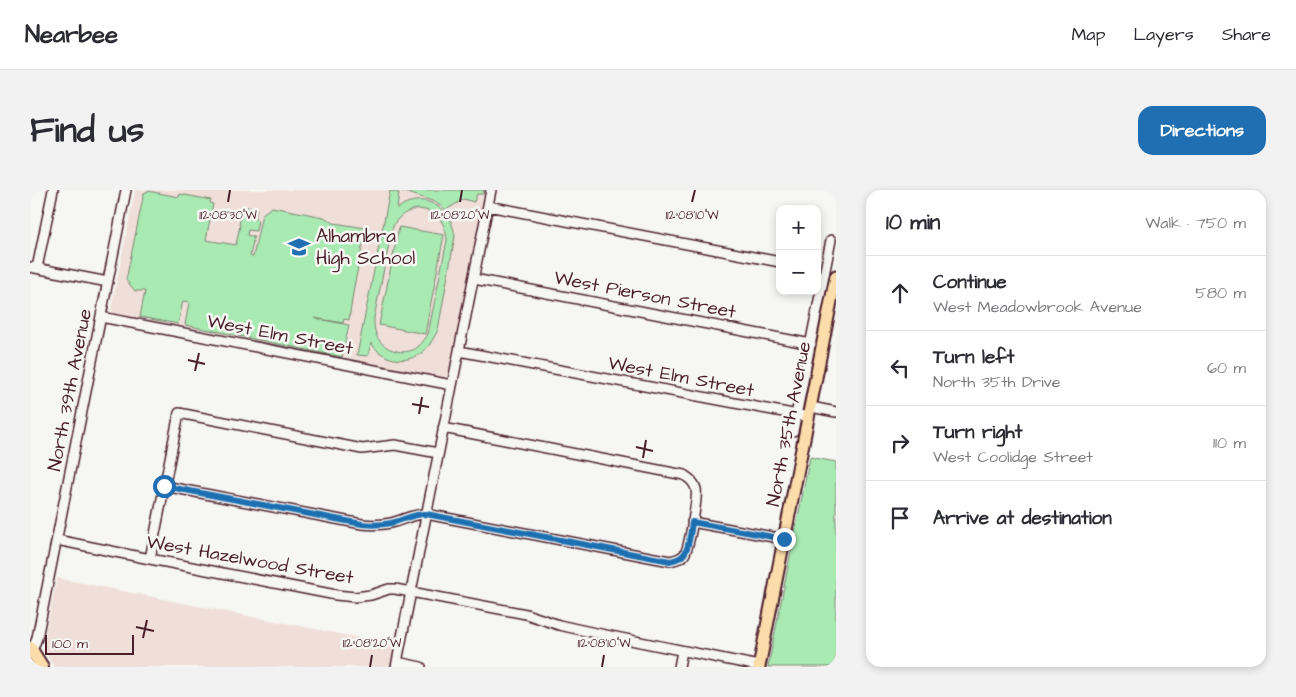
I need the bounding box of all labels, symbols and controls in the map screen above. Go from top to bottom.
text: Nearbee [25,18,118,52]
text: Map [1071,22,1105,47]
text: Layers [1133,22,1194,47]
text: Share [1222,22,1271,47]
text: Find us [30,106,144,155]
button: Directions [1138,106,1266,155]
map controls [776,205,821,295]
button: + [776,205,821,250]
text: 112°08'30"W [199,207,258,224]
text: 112°08'20"W [431,207,490,224]
text: 112°08'10"W [665,207,719,224]
text: 10 min [886,208,940,237]
text: Walk · 750 m [1145,212,1246,234]
place label: Alhambra High School [316,223,415,273]
school or university icon: Alhambra High School [286,234,312,260]
button: − [776,250,821,295]
street label: West Pierson Street [552,264,739,326]
text: Continue [933,269,1007,296]
icon: ahead [886,279,914,307]
text: 580 m [1195,282,1246,304]
text: West Meadowbrook Avenue [933,296,1142,318]
street label: North 39th Avenue [41,307,99,473]
street label: West Elm Street [205,308,356,362]
street label: North 35th Avenue [760,339,818,509]
text: Turn left [933,344,1014,371]
street label: West Elm Street [606,350,757,404]
icon: left [886,354,914,382]
text: 60 m [1207,357,1246,379]
text: North 35th Drive [933,371,1061,393]
text: Turn right [933,419,1022,446]
icon: right [886,429,914,457]
text: 110 m [1213,432,1246,454]
text: West Coolidge Street [933,446,1093,468]
route start [153,475,176,498]
icon: arrive [886,504,914,532]
text: Arrive at destination [933,505,1112,532]
route end [773,528,796,551]
street label: West Hazelwood Street [144,529,356,592]
scale bar [45,632,134,655]
text: 100 m [52,634,88,654]
text: 112°08'20"W [343,635,402,652]
text: 112°08'10"W [577,635,631,652]

